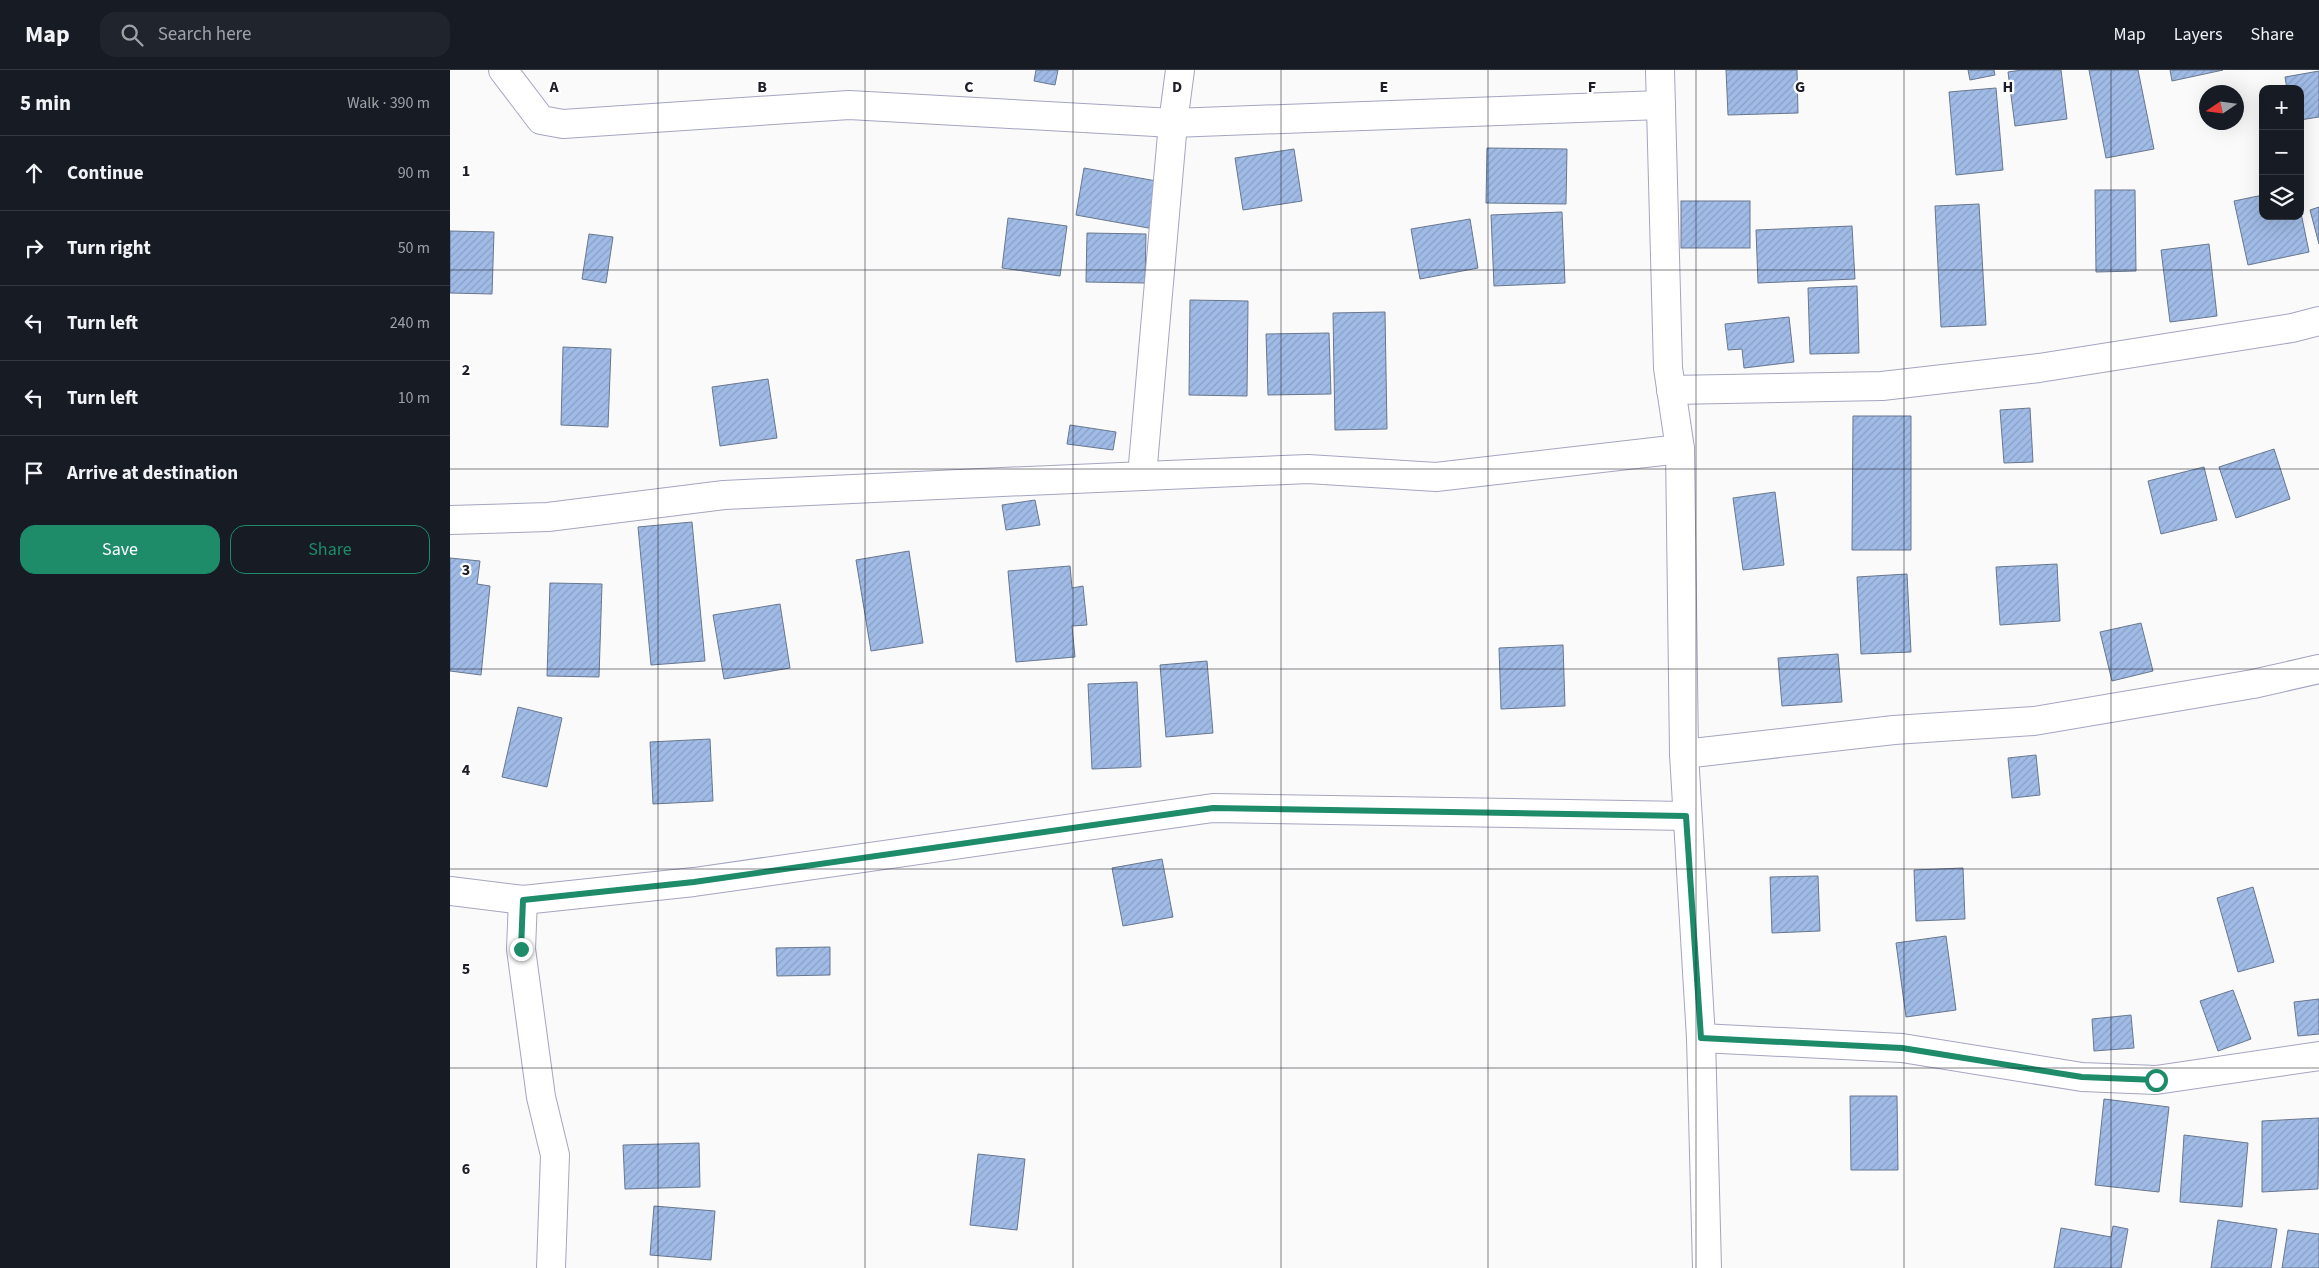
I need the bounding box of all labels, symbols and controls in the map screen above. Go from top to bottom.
search box [100,12,450,57]
text: Map [25,17,70,52]
icon: search [118,21,146,49]
text: Search here [158,21,251,48]
text: Map [2114,22,2146,47]
text: Layers [2174,22,2223,47]
text: Share [2251,22,2294,47]
text: A [548,76,559,98]
text: B [757,76,767,98]
text: C [964,76,974,98]
text: D [1172,76,1182,98]
text: E [1380,76,1388,98]
text: F [1588,76,1596,98]
text: G [1795,76,1805,98]
text: H [2003,76,2013,98]
north arrow [2199,85,2244,130]
map controls [2259,85,2304,220]
button: + [2259,85,2304,130]
text: 5 min [20,88,71,118]
text: Walk · 390 m [347,92,430,114]
button: − [2259,130,2304,175]
icon: ahead [20,159,48,187]
text: Continue [67,160,144,187]
text: 1 [462,160,470,182]
text: 90 m [398,162,430,184]
button: layers [2259,175,2304,220]
icon: right [20,234,48,262]
text: Turn right [67,235,151,262]
text: 50 m [398,237,430,259]
icon: left [20,309,48,337]
text: Turn left [67,310,138,337]
text: 240 m [390,312,430,334]
text: 2 [462,359,470,381]
icon: left [20,384,48,412]
text: Turn left [67,385,138,412]
text: 10 m [398,387,430,409]
icon: arrive [20,459,48,487]
text: Arrive at destination [67,460,238,487]
button: Save [20,525,220,574]
button: Share [230,525,430,574]
text: 3 [462,559,470,581]
text: 4 [462,759,471,781]
route end [510,938,533,961]
text: 5 [462,958,470,980]
route start [2145,1069,2168,1092]
text: 6 [462,1158,470,1180]

